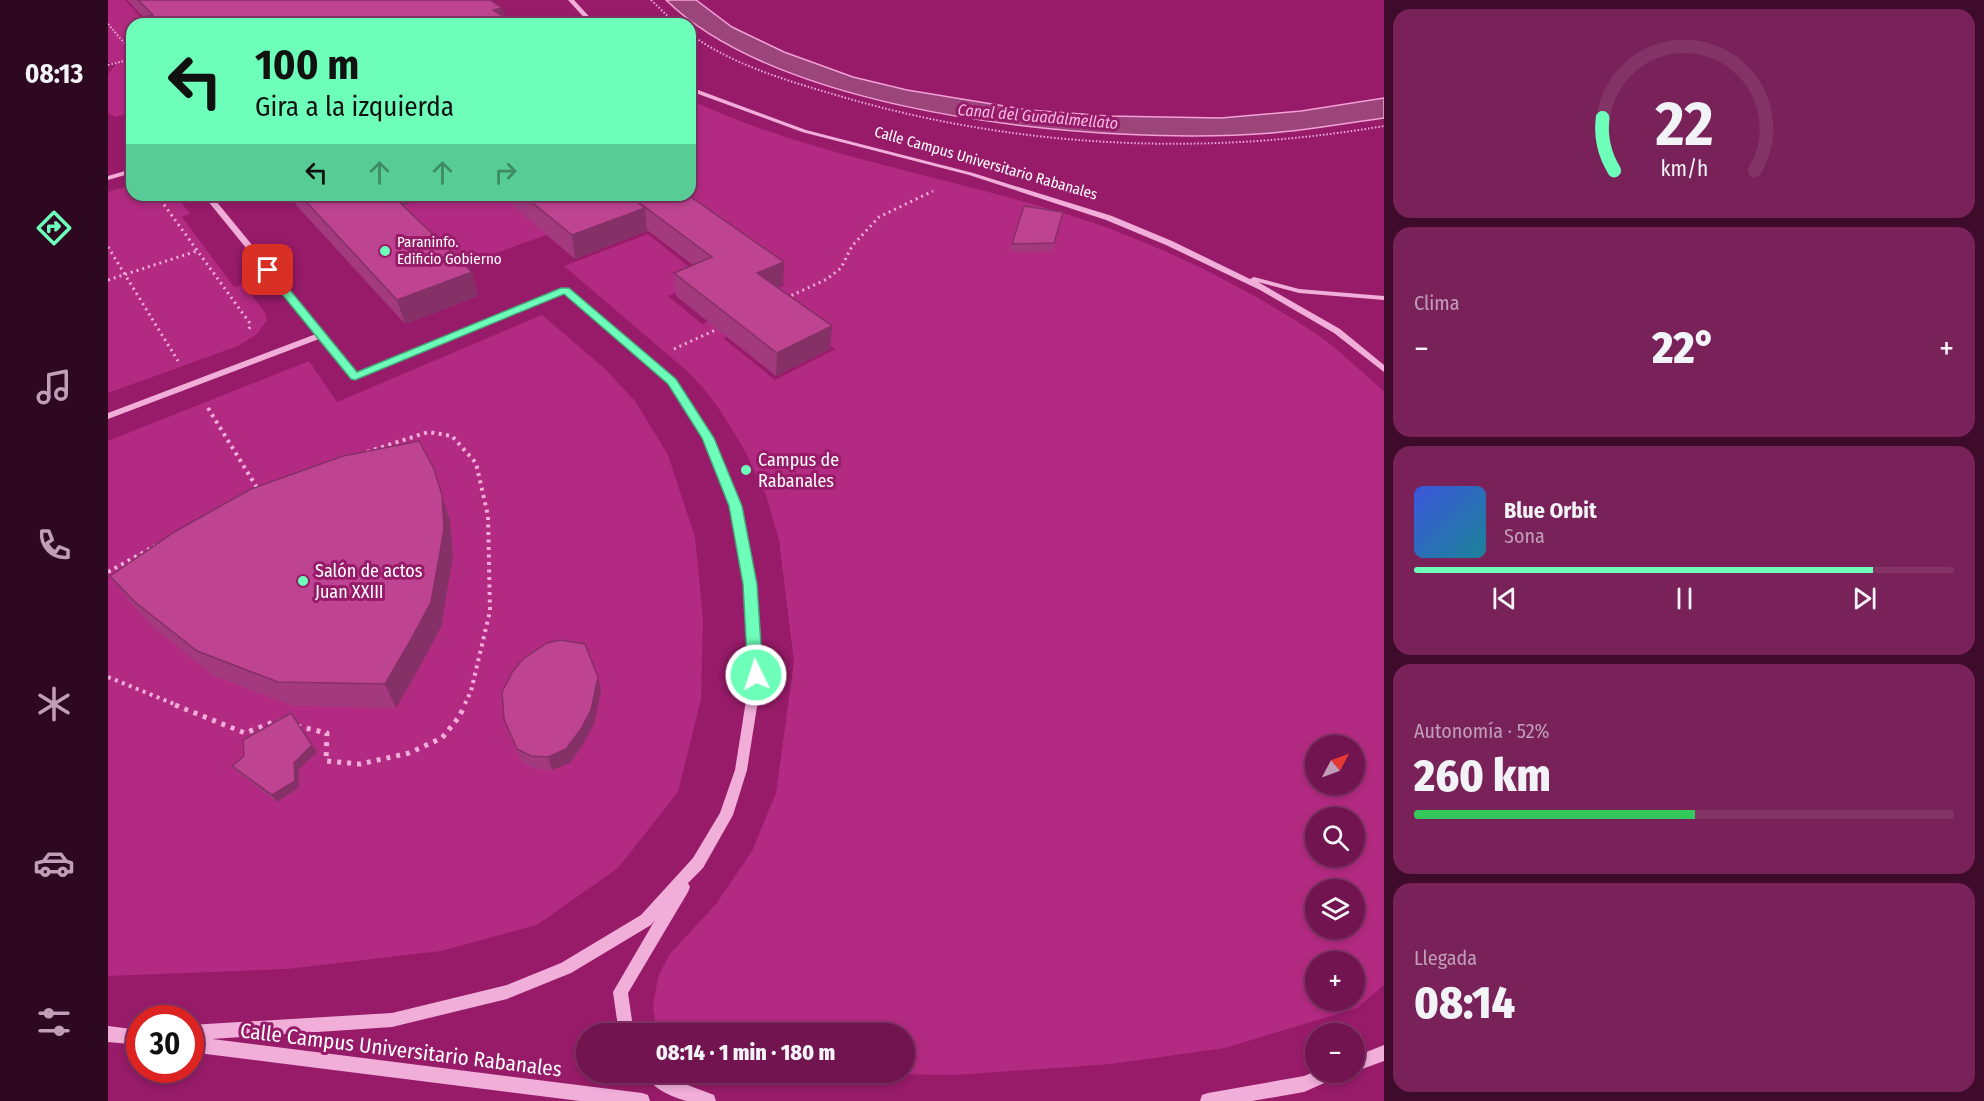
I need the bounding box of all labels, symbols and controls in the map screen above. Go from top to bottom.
text: 100 m [255,40,359,90]
icon: left [156,42,234,120]
text: 08:13 [25,58,83,90]
text: 22 [1654,87,1713,162]
text: Gira a la izquierda [255,91,454,123]
water label: Canal del Guadalmellato [957,100,1119,133]
street label: Calle Campus Universitario Rabanales [872,122,1100,204]
icon: left [300,156,333,189]
icon: ahead [363,156,396,189]
icon: ahead [426,156,459,189]
icon: right [489,156,522,189]
text: km/h [1660,156,1708,182]
icon: directions [33,207,75,249]
place label: Paraninfo. Edificio Gobierno [397,233,502,268]
pin [242,244,293,295]
marker: Paraninfo. Edificio Gobierno [378,244,392,258]
icon: arrive [251,253,284,286]
text: Clima [1414,291,1459,315]
text: 22° [1652,321,1716,375]
text: − [1414,329,1429,369]
text: + [1939,329,1954,369]
icon: music [33,366,75,408]
place label: Campus de Rabanales [758,449,839,492]
marker: Campus de Rabanales [739,463,753,477]
text: Blue Orbit [1504,497,1597,524]
icon: phone [33,524,75,566]
text: Sona [1504,524,1545,548]
place label: Salón de actos Juan XXIII [315,560,423,603]
marker: Salón de actos Juan XXIII [296,574,310,588]
icon: previous [1488,582,1521,615]
icon: pause [1668,582,1701,615]
icon: next [1848,582,1881,615]
position arrow [724,643,788,707]
icon: climate [33,683,75,725]
text: Autonomía · 52% [1414,719,1549,743]
north arrow [1305,735,1365,795]
map controls [1305,735,1365,1083]
text: 260 km [1414,749,1551,803]
button: search [1305,807,1365,867]
icon: car [33,842,75,884]
button: layers [1305,879,1365,939]
text: Llegada [1414,946,1477,970]
button: + [1305,951,1365,1011]
text: 08:14 [1414,976,1515,1030]
icon: filters [33,1001,75,1043]
speed limit sign: 30 [126,1005,204,1083]
street label: Calle Campus Universitario Rabanales [239,1017,563,1083]
button: − [1305,1023,1365,1083]
text: 08:14 · 1 min · 180 m [656,1039,835,1066]

